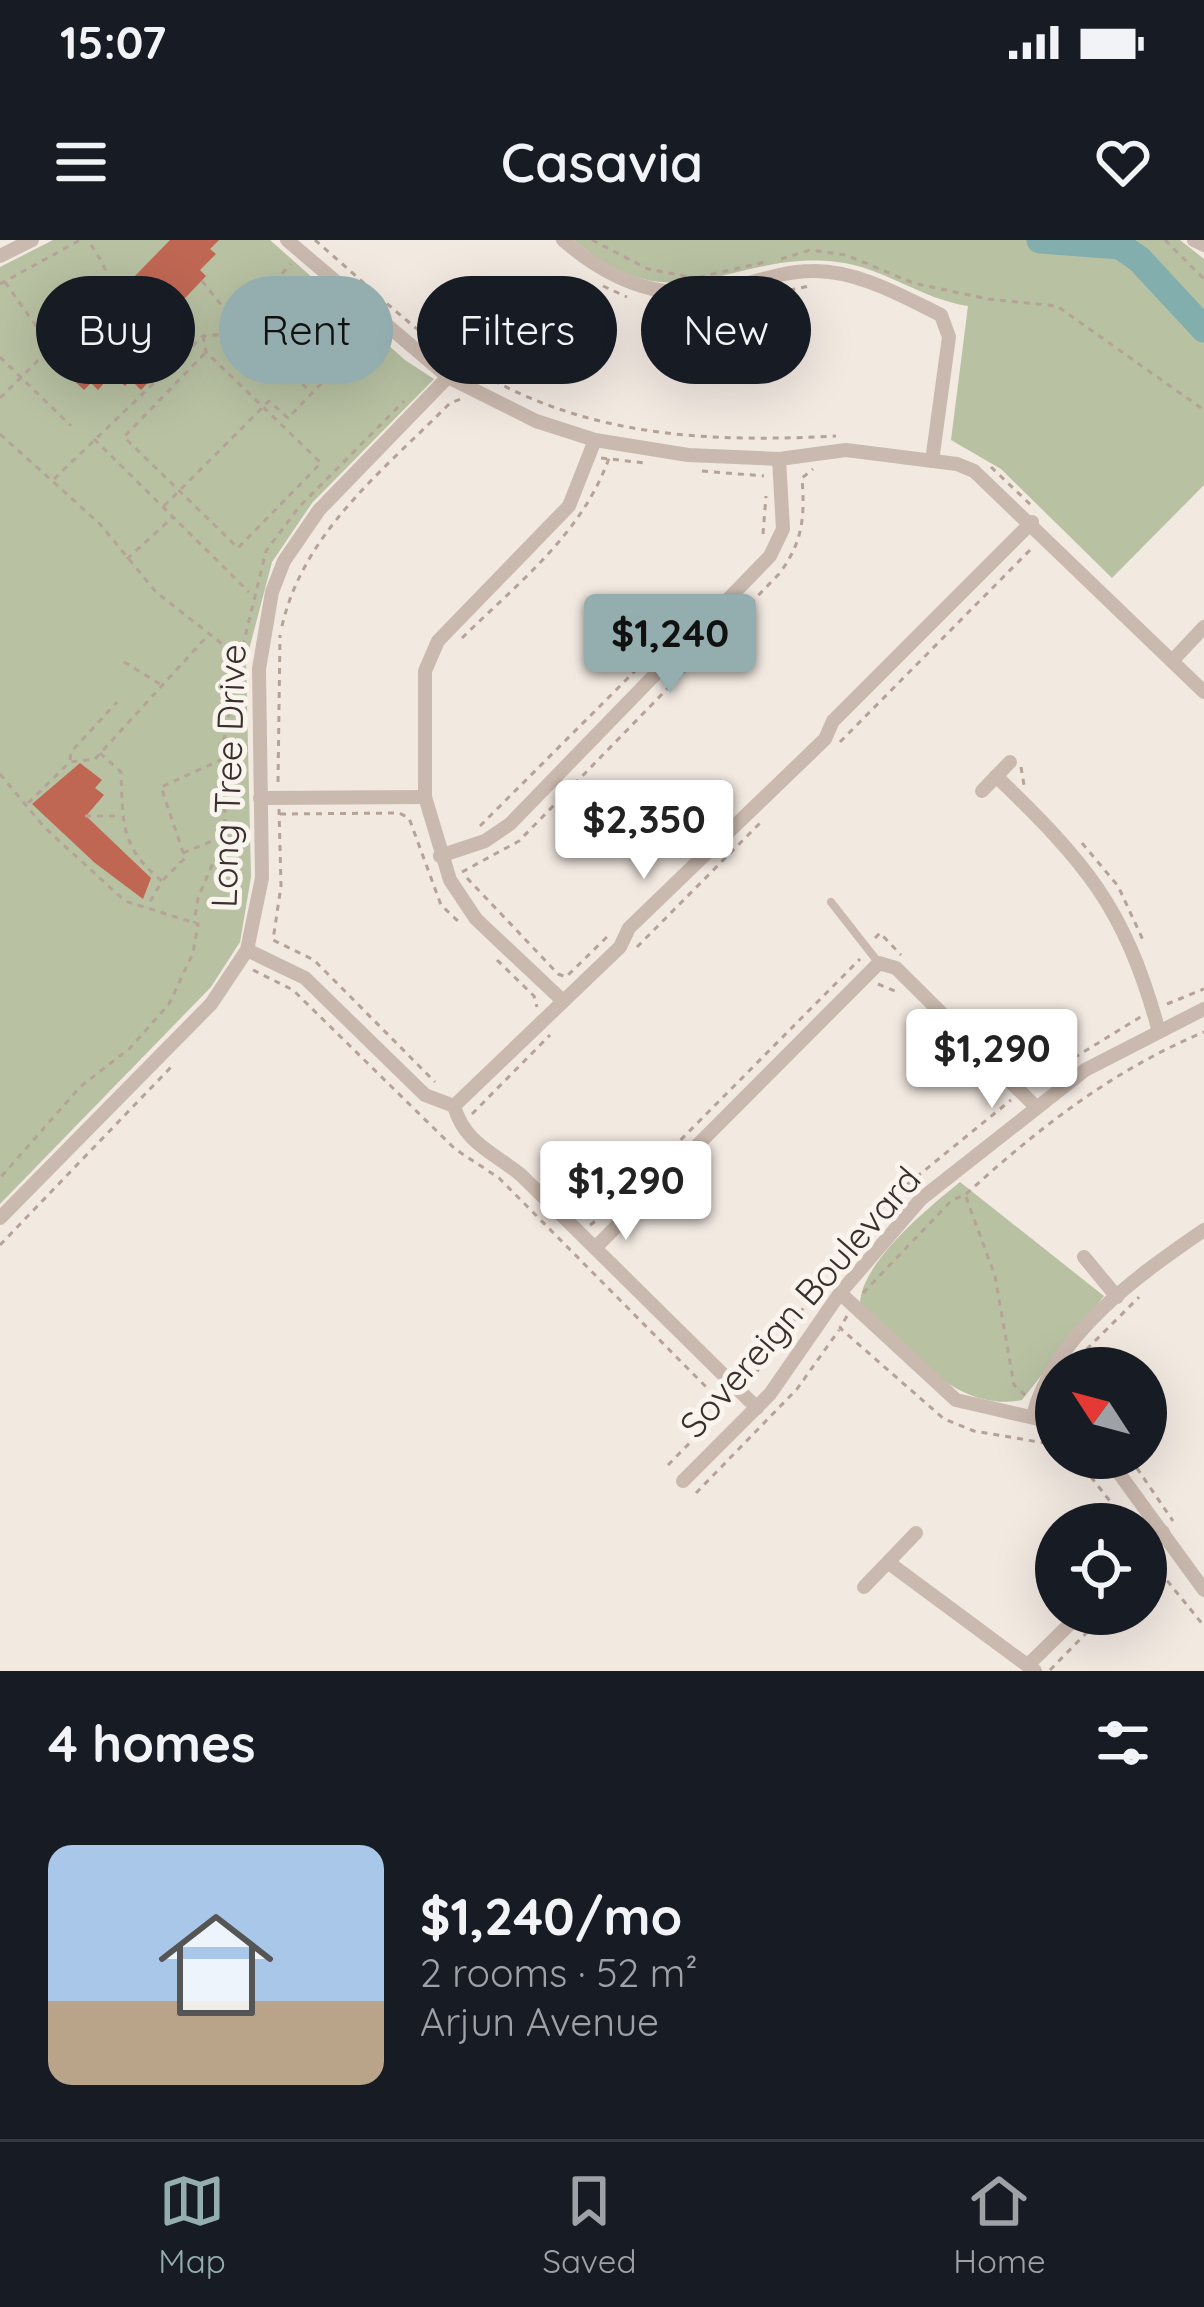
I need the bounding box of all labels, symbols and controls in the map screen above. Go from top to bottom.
text: 15:07 [60,14,166,70]
text: Casavia [501,128,703,196]
icon: menu [48,129,114,195]
icon: heart [1090,129,1156,195]
chip: Buy [36,276,195,384]
chip: Rent [219,276,393,384]
chip: Filters [417,276,617,384]
chip: New [641,276,811,384]
pin: $1,240 [572,594,768,696]
text: $1,240 [611,608,729,657]
street label: Long Tree Drive [200,643,255,909]
pin: $2,350 [546,780,742,882]
text: $2,350 [582,794,706,843]
pin: $1,290 [894,1009,1090,1111]
text: $1,290 [933,1023,1051,1072]
pin: $1,290 [528,1141,724,1243]
text: $1,290 [567,1155,685,1204]
street label: Sovereign Boulevard [670,1157,930,1446]
north arrow [1035,1347,1167,1479]
map controls [1035,1347,1167,1635]
button: locate [1035,1503,1167,1635]
icon: filters [1090,1710,1156,1776]
text: 4 homes [48,1711,256,1775]
text: $1,240/mo [420,1884,682,1948]
icon: home [144,1893,288,2037]
text: 2 rooms · 52 m² [420,1948,698,1997]
text: Arjun Avenue [420,1997,659,2046]
tab: Map [158,2168,226,2281]
tab: Saved [542,2168,636,2281]
tab: Home [953,2168,1046,2281]

